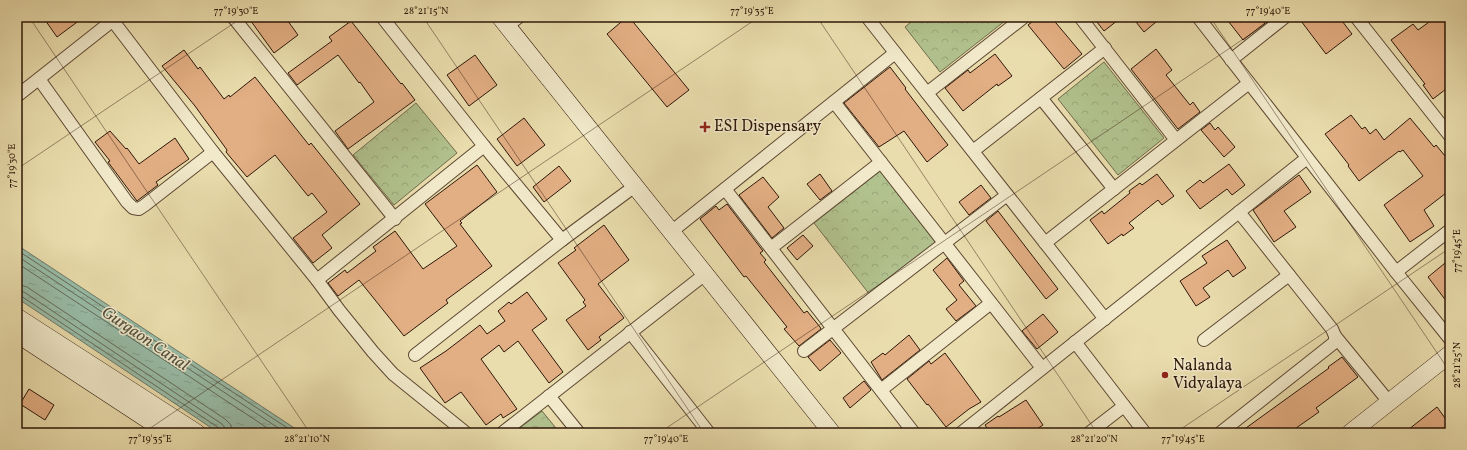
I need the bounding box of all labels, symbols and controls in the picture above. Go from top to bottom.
text: 77°19'30"E [214,4,258,18]
text: 28°21'15"N [404,4,449,18]
text: 77°19'35"E [730,4,774,18]
text: 77°19'40"E [1246,4,1290,18]
place label: ESI Dispensary [714,116,821,138]
marker: ESI Dispensary [699,121,711,133]
text: 77°19'30"E [5,144,19,188]
text: 77°19'45"E [1450,229,1464,273]
water label: Gurgaon Canal [97,301,193,377]
text: 28°21'25"N [1450,341,1464,388]
place label: Nalanda Vidyalaya [1173,355,1243,395]
marker: Nalanda Vidyalaya [1160,370,1170,380]
text: 77°19'35"E [128,432,172,446]
text: 28°21'10"N [284,432,331,446]
text: 77°19'40"E [644,432,688,446]
text: 28°21'20"N [1070,432,1118,446]
text: 77°19'45"E [1161,432,1205,446]

